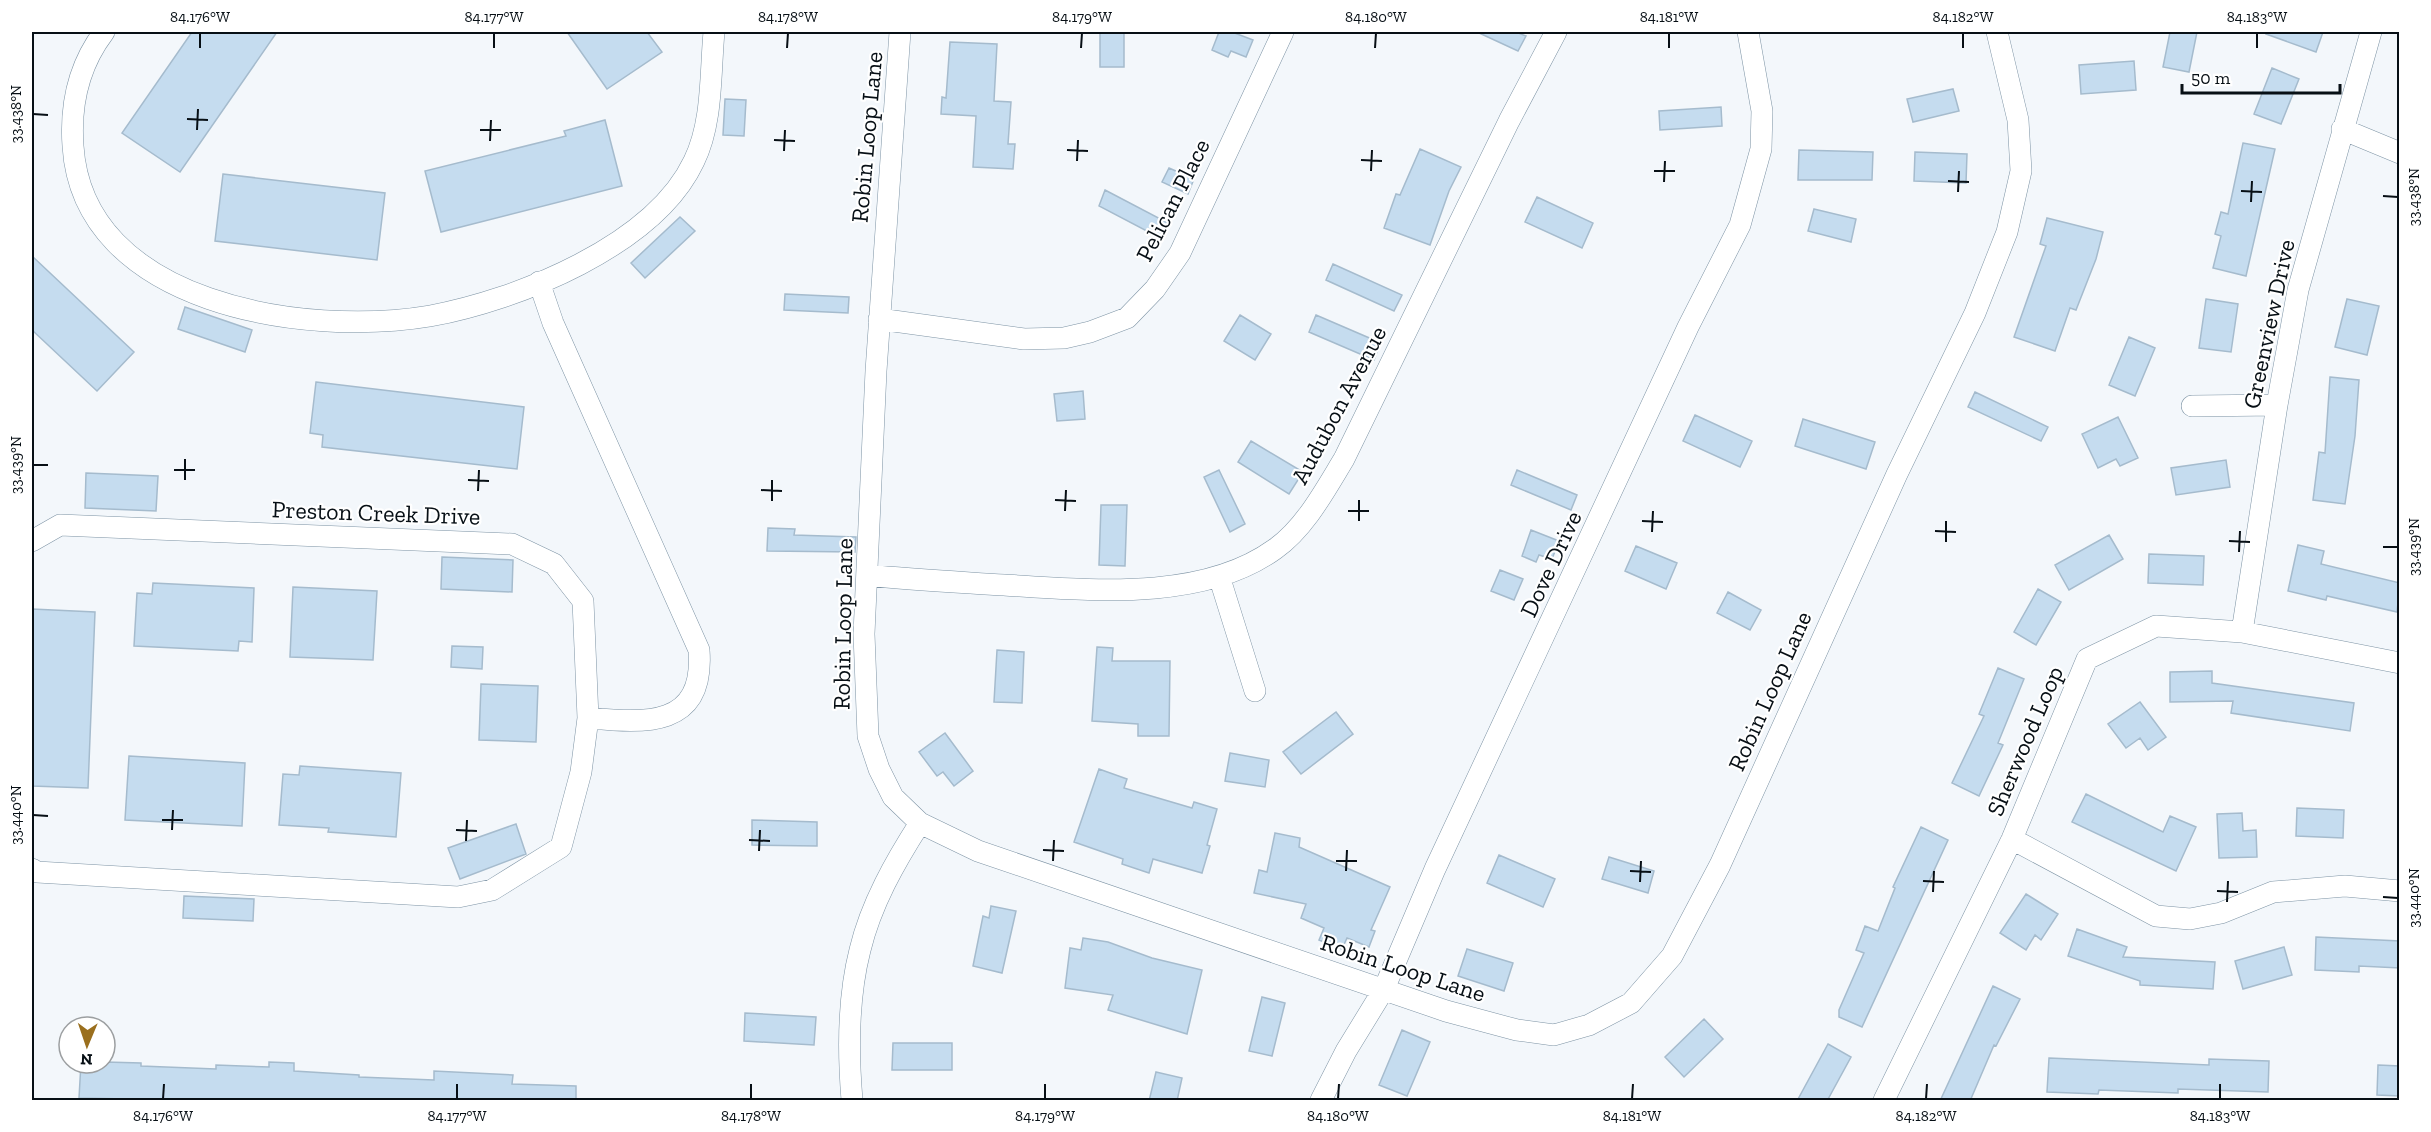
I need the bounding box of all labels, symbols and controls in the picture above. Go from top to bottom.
text: 84.176°W [170,8,230,26]
text: 84.177°W [465,8,523,26]
text: 84.178°W [758,8,818,26]
text: 84.179°W [1052,8,1112,26]
text: 84.180°W [1345,8,1407,26]
text: 84.181°W [1640,8,1698,26]
text: 84.182°W [1933,8,1993,26]
text: 84.183°W [2227,8,2287,26]
street label: Robin Loop Lane [845,50,888,224]
scale bar [2182,57,2340,95]
text: 50 m [2191,67,2231,89]
text: 33.438°N [7,85,25,143]
street label: Pelican Place [1129,134,1216,266]
text: 33.438°N [2405,168,2423,226]
street label: Greenview Drive [2236,237,2301,411]
street label: Audubon Avenue [1285,321,1392,489]
text: 33.439°N [7,436,25,494]
street label: Preston Creek Drive [271,494,481,531]
street label: Dove Drive [1513,506,1588,622]
text: 33.439°N [2405,518,2423,576]
street label: Robin Loop Lane [827,538,858,710]
street label: Robin Loop Lane [1721,607,1818,775]
street label: Sherwood Loop [1980,662,2069,820]
text: 33.440°N [7,785,25,845]
text: 33.440°N [2405,868,2423,928]
street label: Robin Loop Lane [1317,927,1489,1008]
north arrow [57,1015,117,1075]
text: N [80,1050,93,1069]
text: 84.176°W [133,1107,193,1125]
text: 84.177°W [428,1107,486,1125]
text: 84.178°W [721,1107,781,1125]
text: 84.179°W [1015,1107,1075,1125]
text: 84.180°W [1307,1107,1369,1125]
text: 84.181°W [1603,1107,1661,1125]
text: 84.182°W [1896,1107,1956,1125]
text: 84.183°W [2190,1107,2250,1125]

